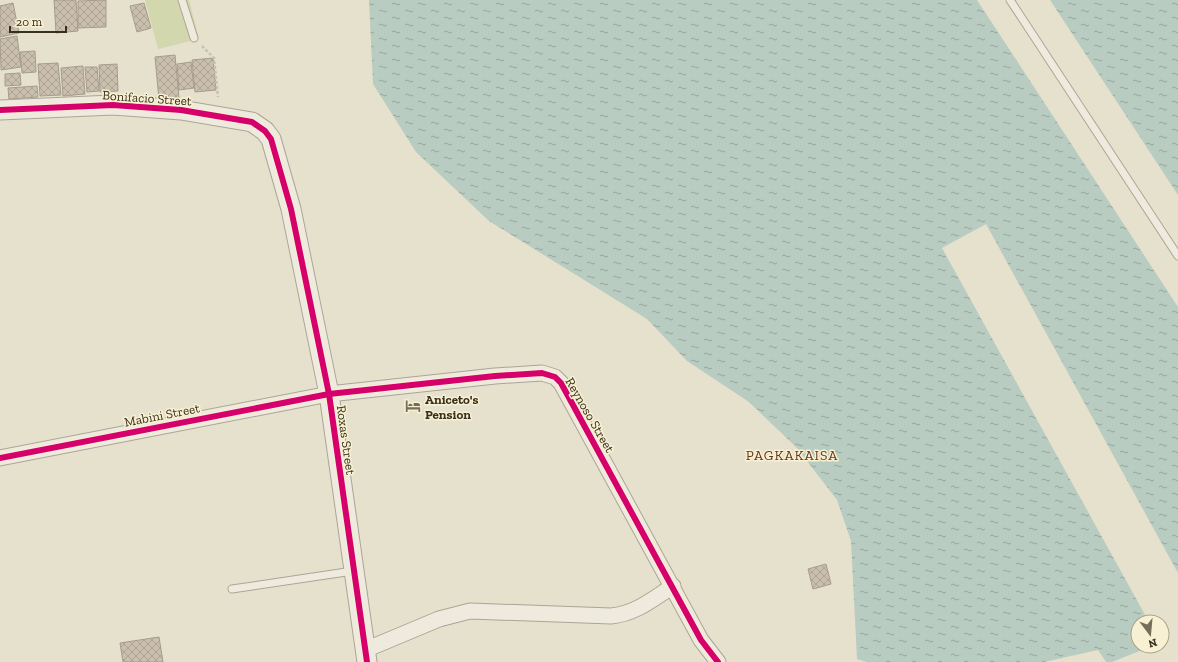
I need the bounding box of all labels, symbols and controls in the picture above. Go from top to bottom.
scale bar [10,8,66,34]
text: 20 m [16,15,43,29]
street label: Bonifacio Street [102,87,192,109]
street label: Reynoso Street [562,375,618,455]
place label: Aniceto's Pension [425,392,478,422]
hotel icon: Aniceto's Pension [404,397,422,415]
street label: Mabini Street [123,400,201,430]
street label: Roxas Street [334,404,358,476]
district label: PAGKAKAISA [746,447,838,464]
north arrow [1130,614,1170,654]
text: N [1146,636,1158,651]

